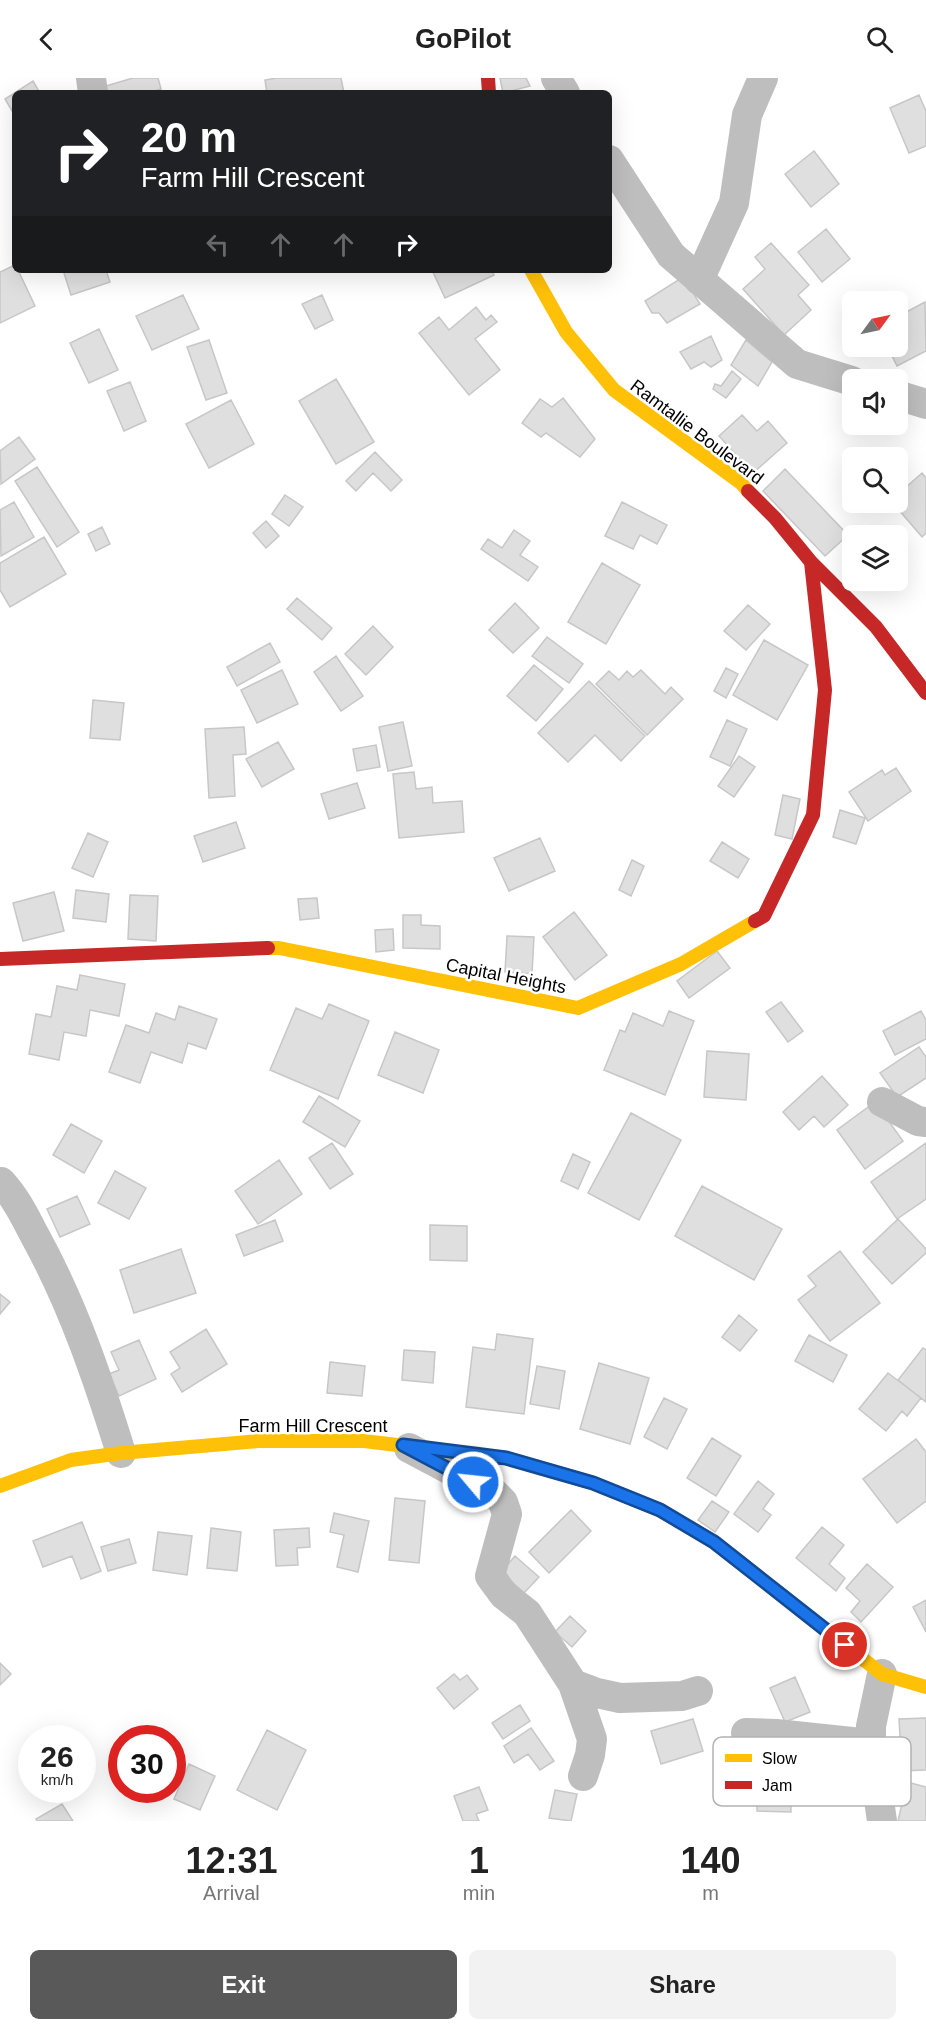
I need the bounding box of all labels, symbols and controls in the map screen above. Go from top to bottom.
icon: back [30,23,63,56]
icon: search [863,23,896,56]
text: GoPilot [415,24,511,54]
icon: right [42,114,120,192]
text: 20 m [141,114,237,161]
text: Farm Hill Crescent [141,163,365,193]
icon: left [201,228,234,261]
icon: ahead [264,228,297,261]
icon: ahead [327,228,360,261]
icon: right [390,228,423,261]
north arrow [842,291,908,357]
map controls [842,291,908,591]
button: sound [842,369,908,435]
street label: Ramtallie Boulevard [627,376,767,488]
button: search [842,447,908,513]
button: layers [842,525,908,591]
street label: Capital Heights [444,955,568,997]
street label: Farm Hill Crescent [238,1416,388,1436]
position arrow [441,1450,505,1514]
pin [819,1619,870,1670]
icon: arrive [828,1628,861,1661]
speed limit sign: 30 [108,1725,186,1803]
legend [713,1737,911,1806]
text: 26 [40,1740,74,1773]
text: Slow [762,1750,797,1767]
text: km/h [41,1771,73,1788]
text: Jam [762,1777,792,1794]
text: 12:31 [185,1840,277,1881]
text: 1 [469,1840,489,1881]
text: 140 [680,1840,741,1881]
text: Arrival [203,1882,260,1904]
text: min [463,1882,495,1904]
text: m [702,1882,719,1904]
button: Exit [30,1950,457,2019]
button: Share [469,1950,896,2019]

